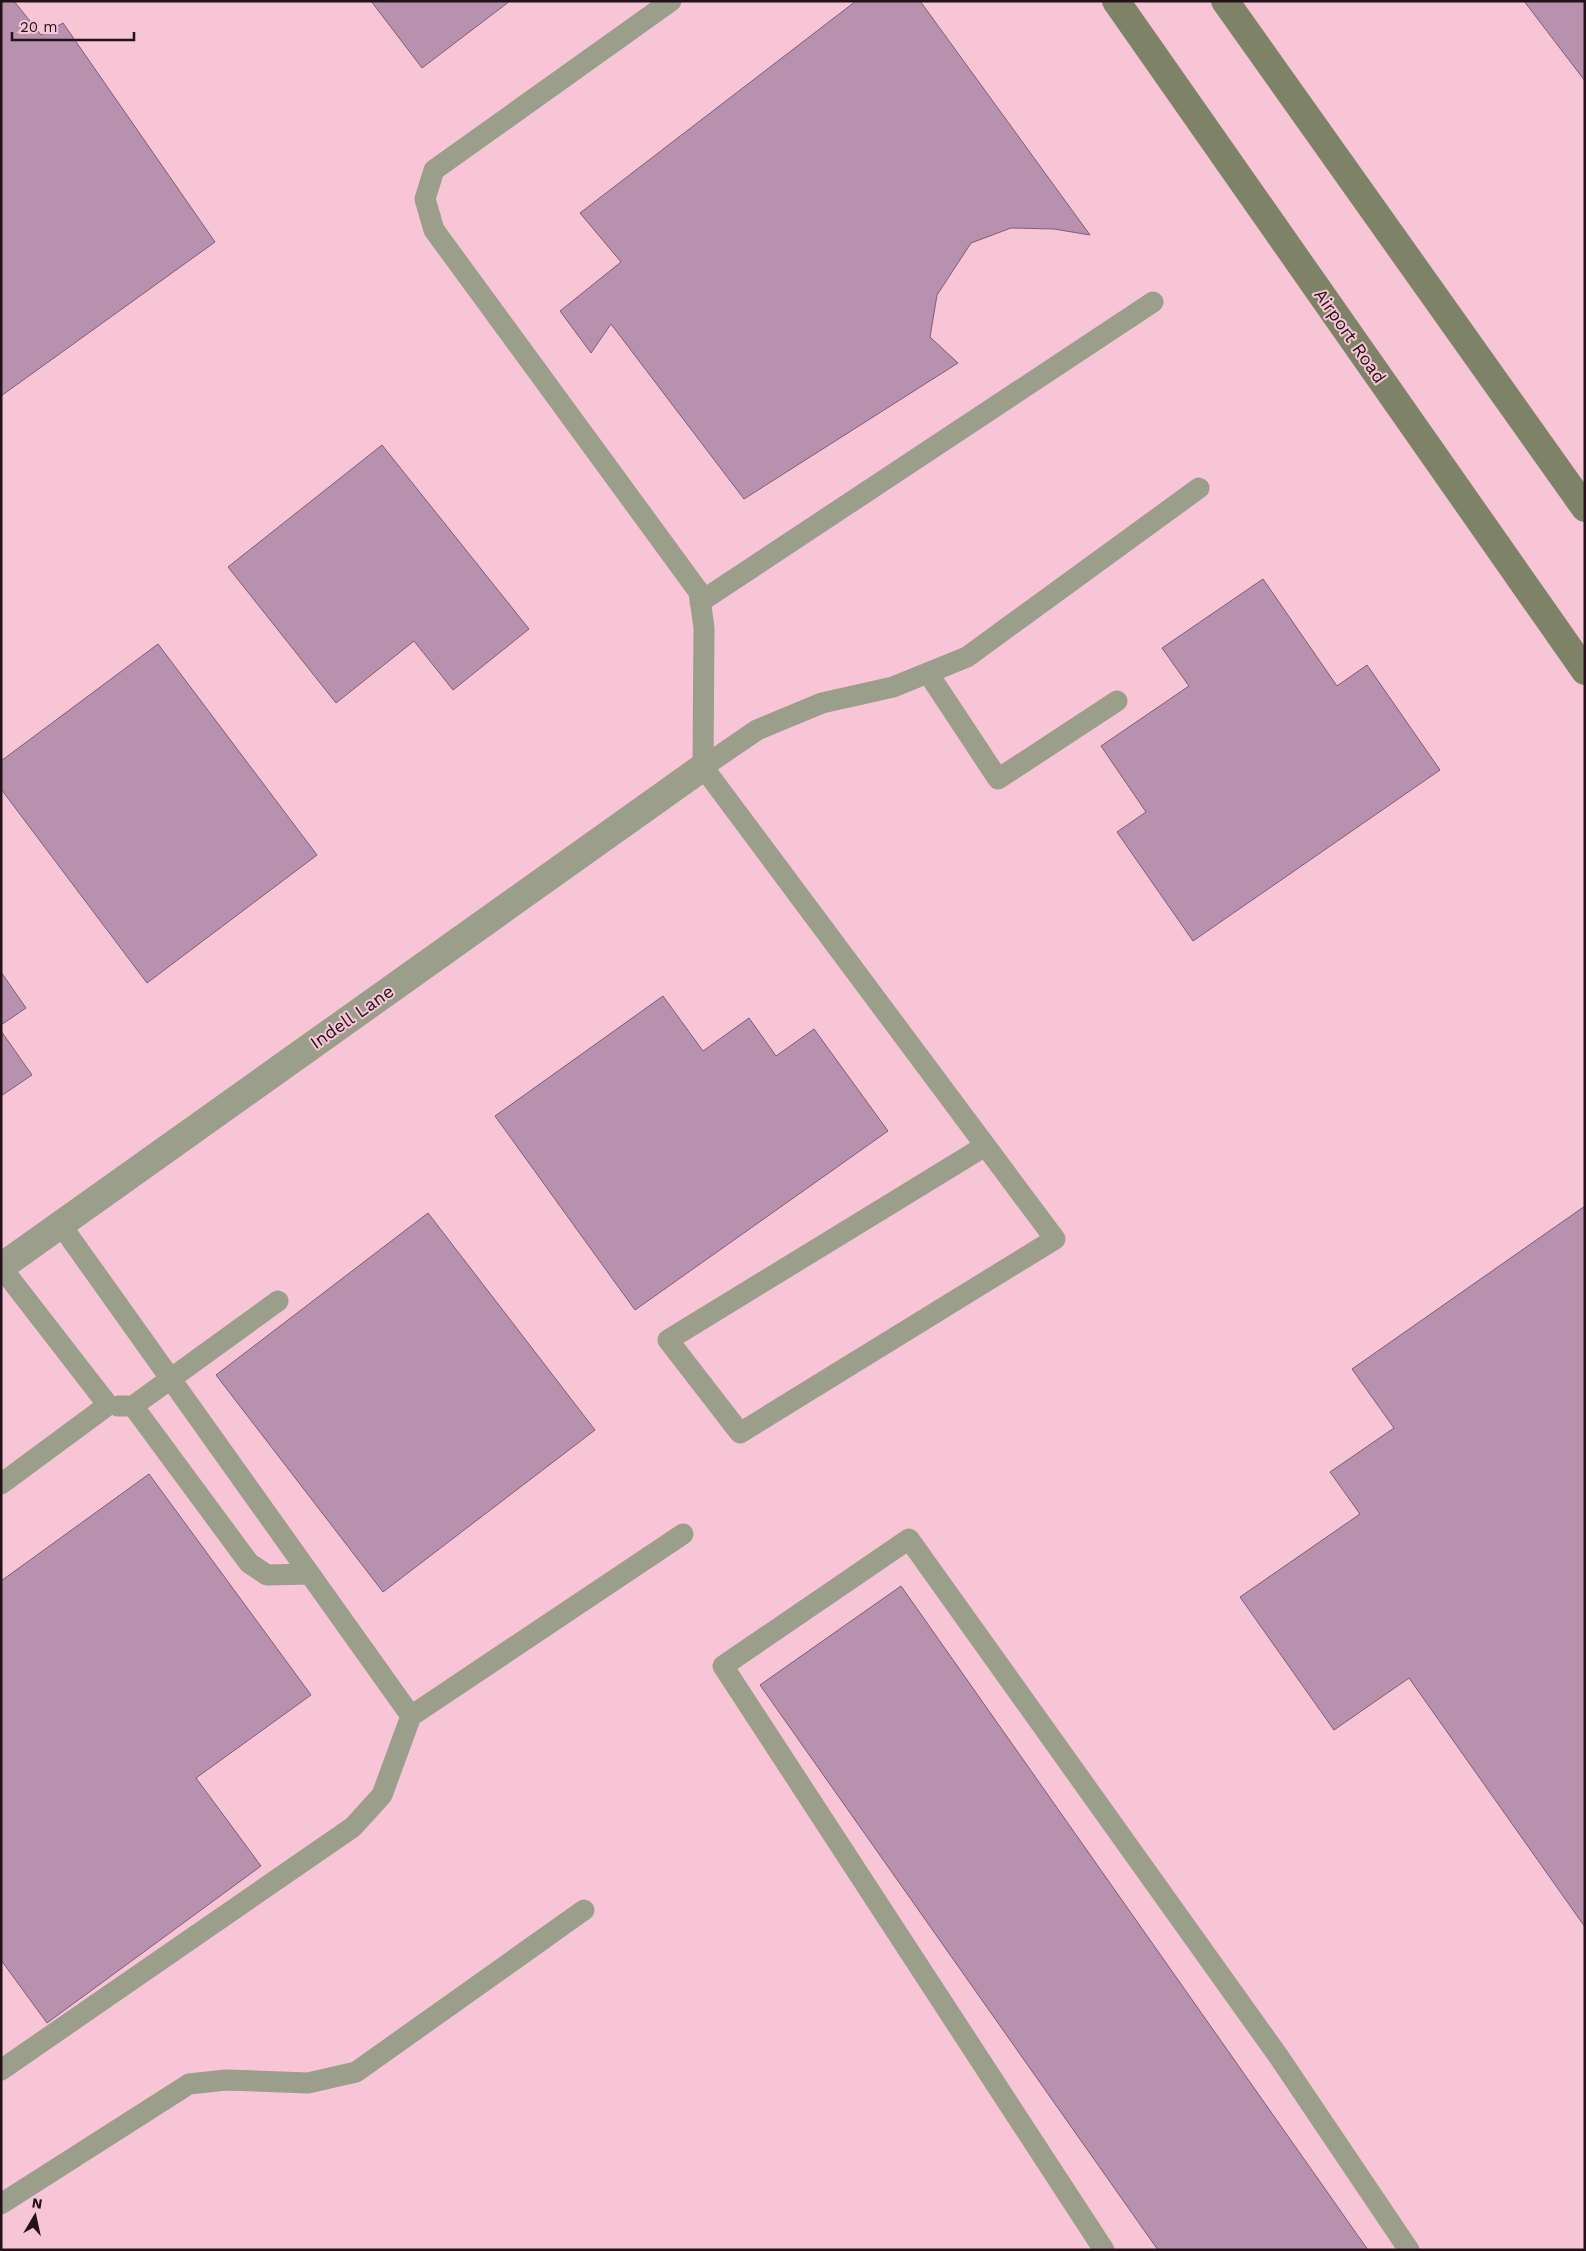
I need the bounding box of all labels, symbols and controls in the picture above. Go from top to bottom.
scale bar [12,10,135,42]
text: 20 m [20,18,58,36]
street label: Airport Road [1310,284,1391,387]
street label: Indell Lane [306,980,397,1053]
north arrow [10,2191,60,2241]
text: N [31,2194,43,2212]

